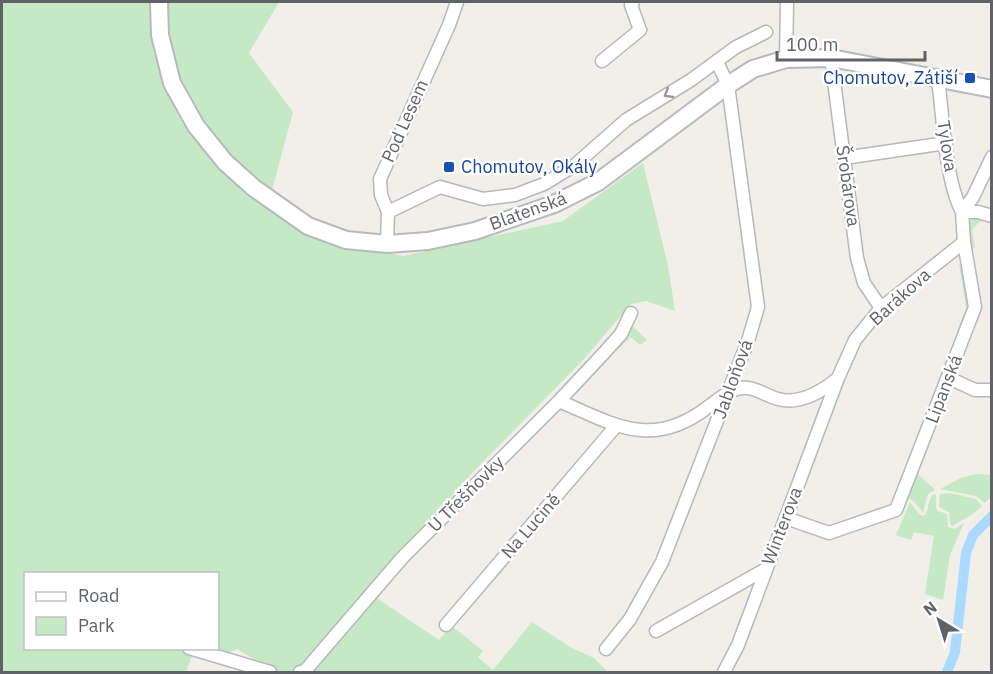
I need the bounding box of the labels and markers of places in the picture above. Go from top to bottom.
place label: Chomutov, Zátiší [823,66,958,89]
marker: Chomutov, Zátiší [963,71,977,85]
place label: Chomutov, Okály [461,155,597,178]
marker: Chomutov, Okály [442,160,456,174]

